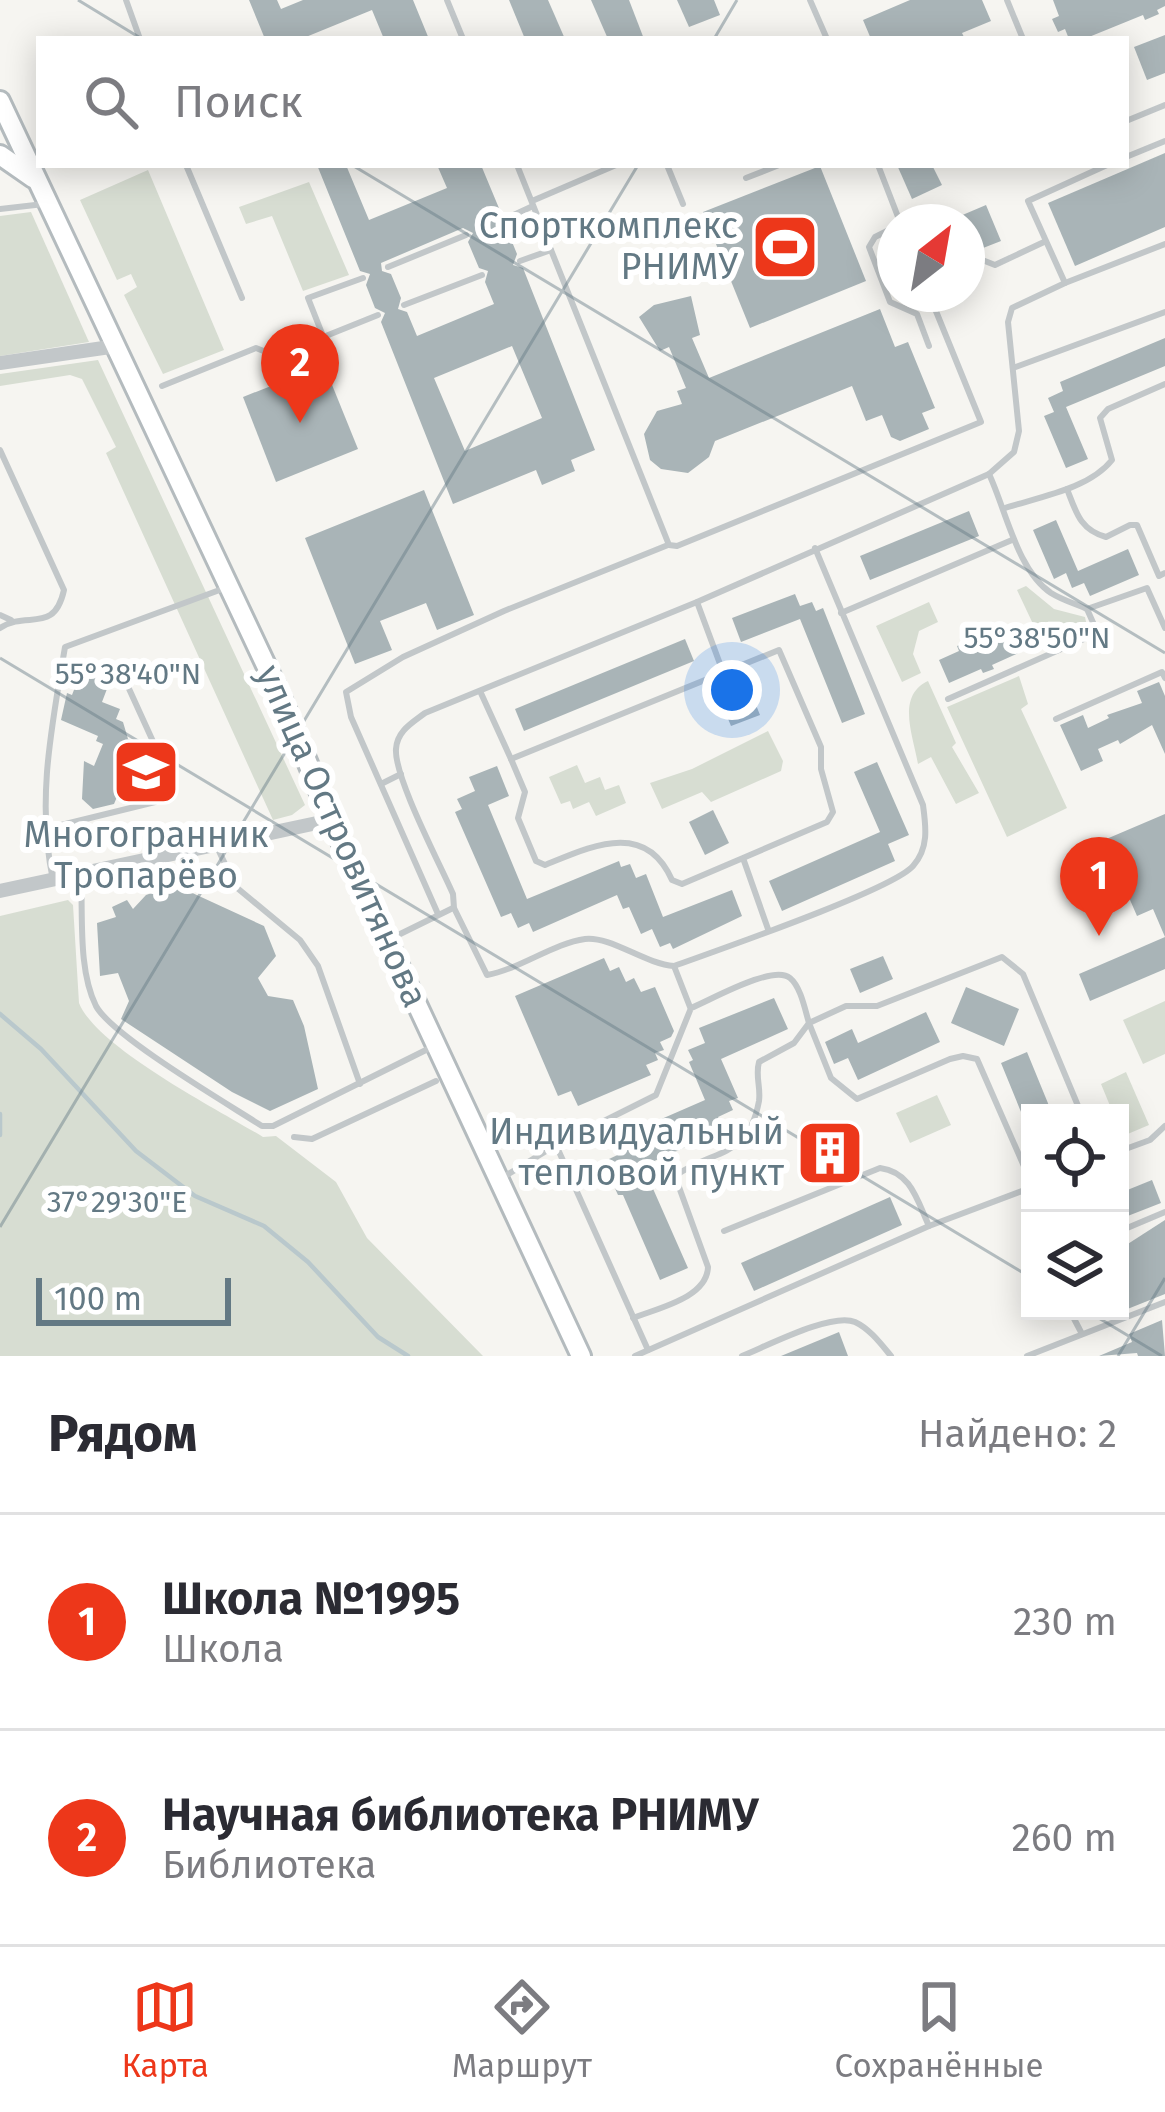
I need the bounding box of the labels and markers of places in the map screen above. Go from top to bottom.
place label: Спорткомплекс РНИМУ [479,204,739,289]
sports icon: Спорткомплекс РНИМУ [750,212,820,282]
pin: 2 [261,324,339,423]
school or university icon: Многогранник Тропарёво [111,737,181,807]
place label: Многогранник Тропарёво [24,813,269,898]
pin: 1 [1060,837,1138,936]
place label: Индивидуальный тепловой пункт [489,1110,785,1195]
building icon: Индивидуальный тепловой пункт [795,1118,865,1188]

